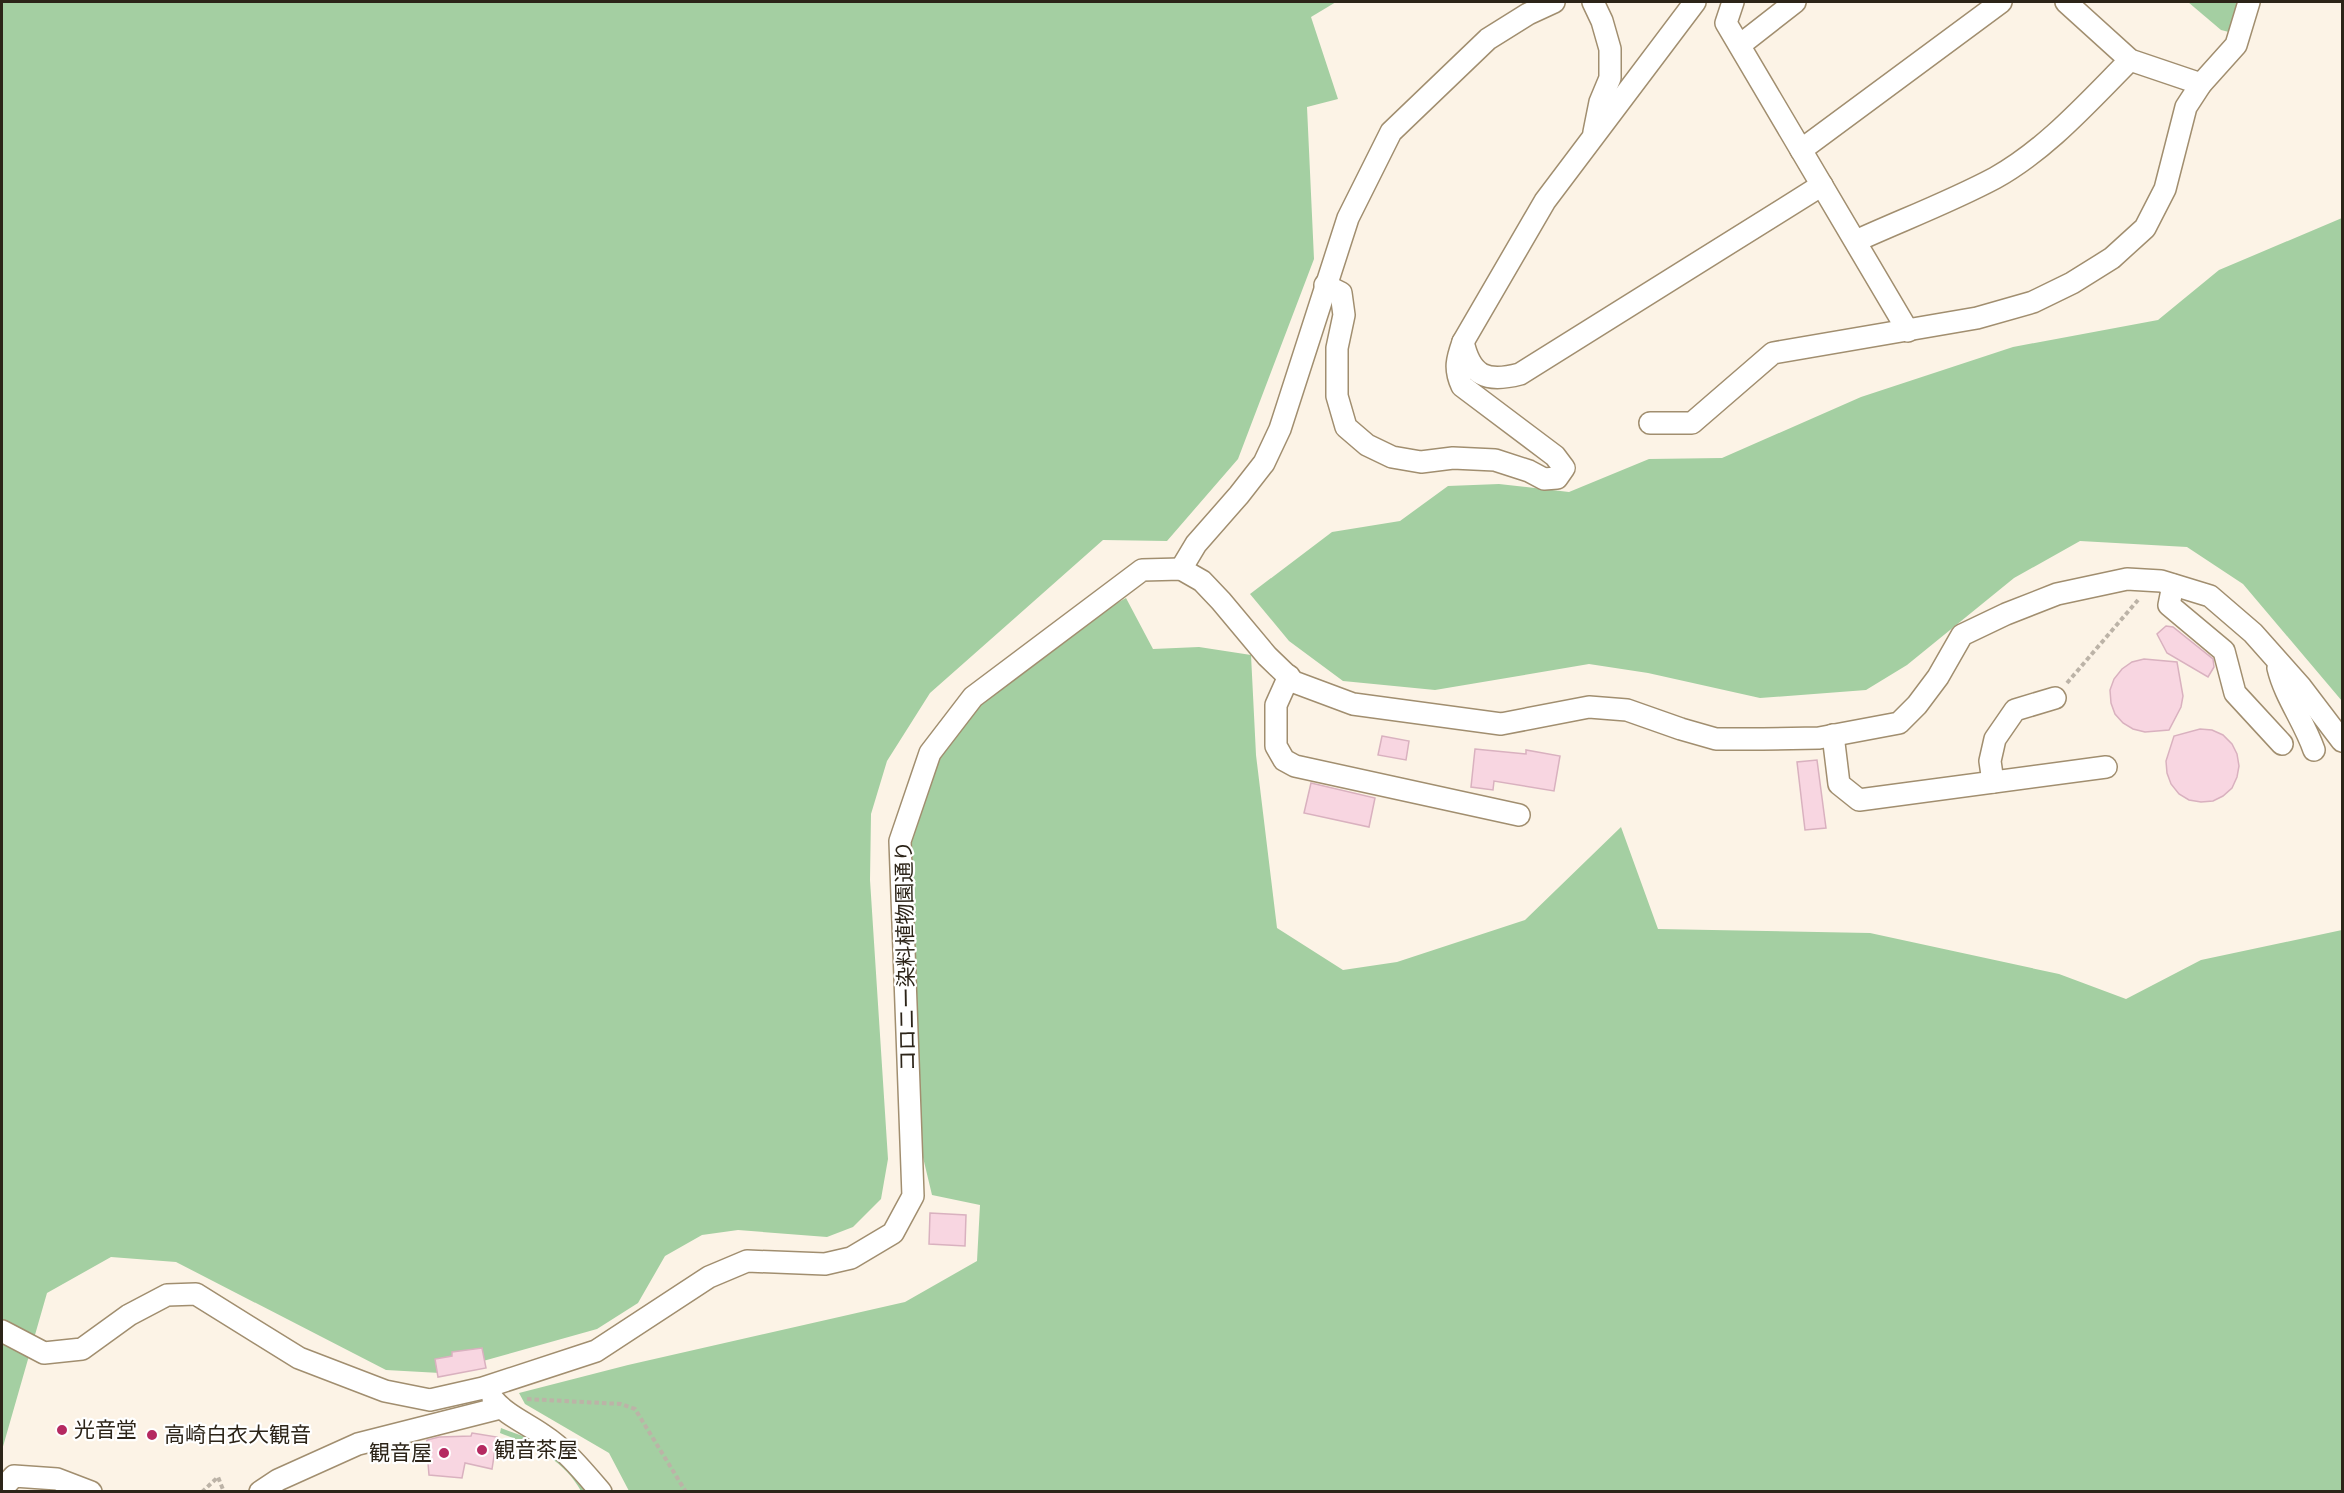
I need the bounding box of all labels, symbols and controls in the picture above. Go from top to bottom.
street label: コロニー染料植物園通り [890,840,921,1072]
place label: 光音堂 [74,1416,137,1443]
place label: 高崎白衣大観音 [164,1421,311,1448]
marker: 光音堂 [55,1423,69,1437]
marker: 高崎白衣大観音 [145,1428,159,1442]
place label: 観音茶屋 [494,1436,578,1463]
place label: 観音屋 [369,1439,432,1466]
marker: 観音茶屋 [475,1443,489,1457]
marker: 観音屋 [437,1446,451,1460]

